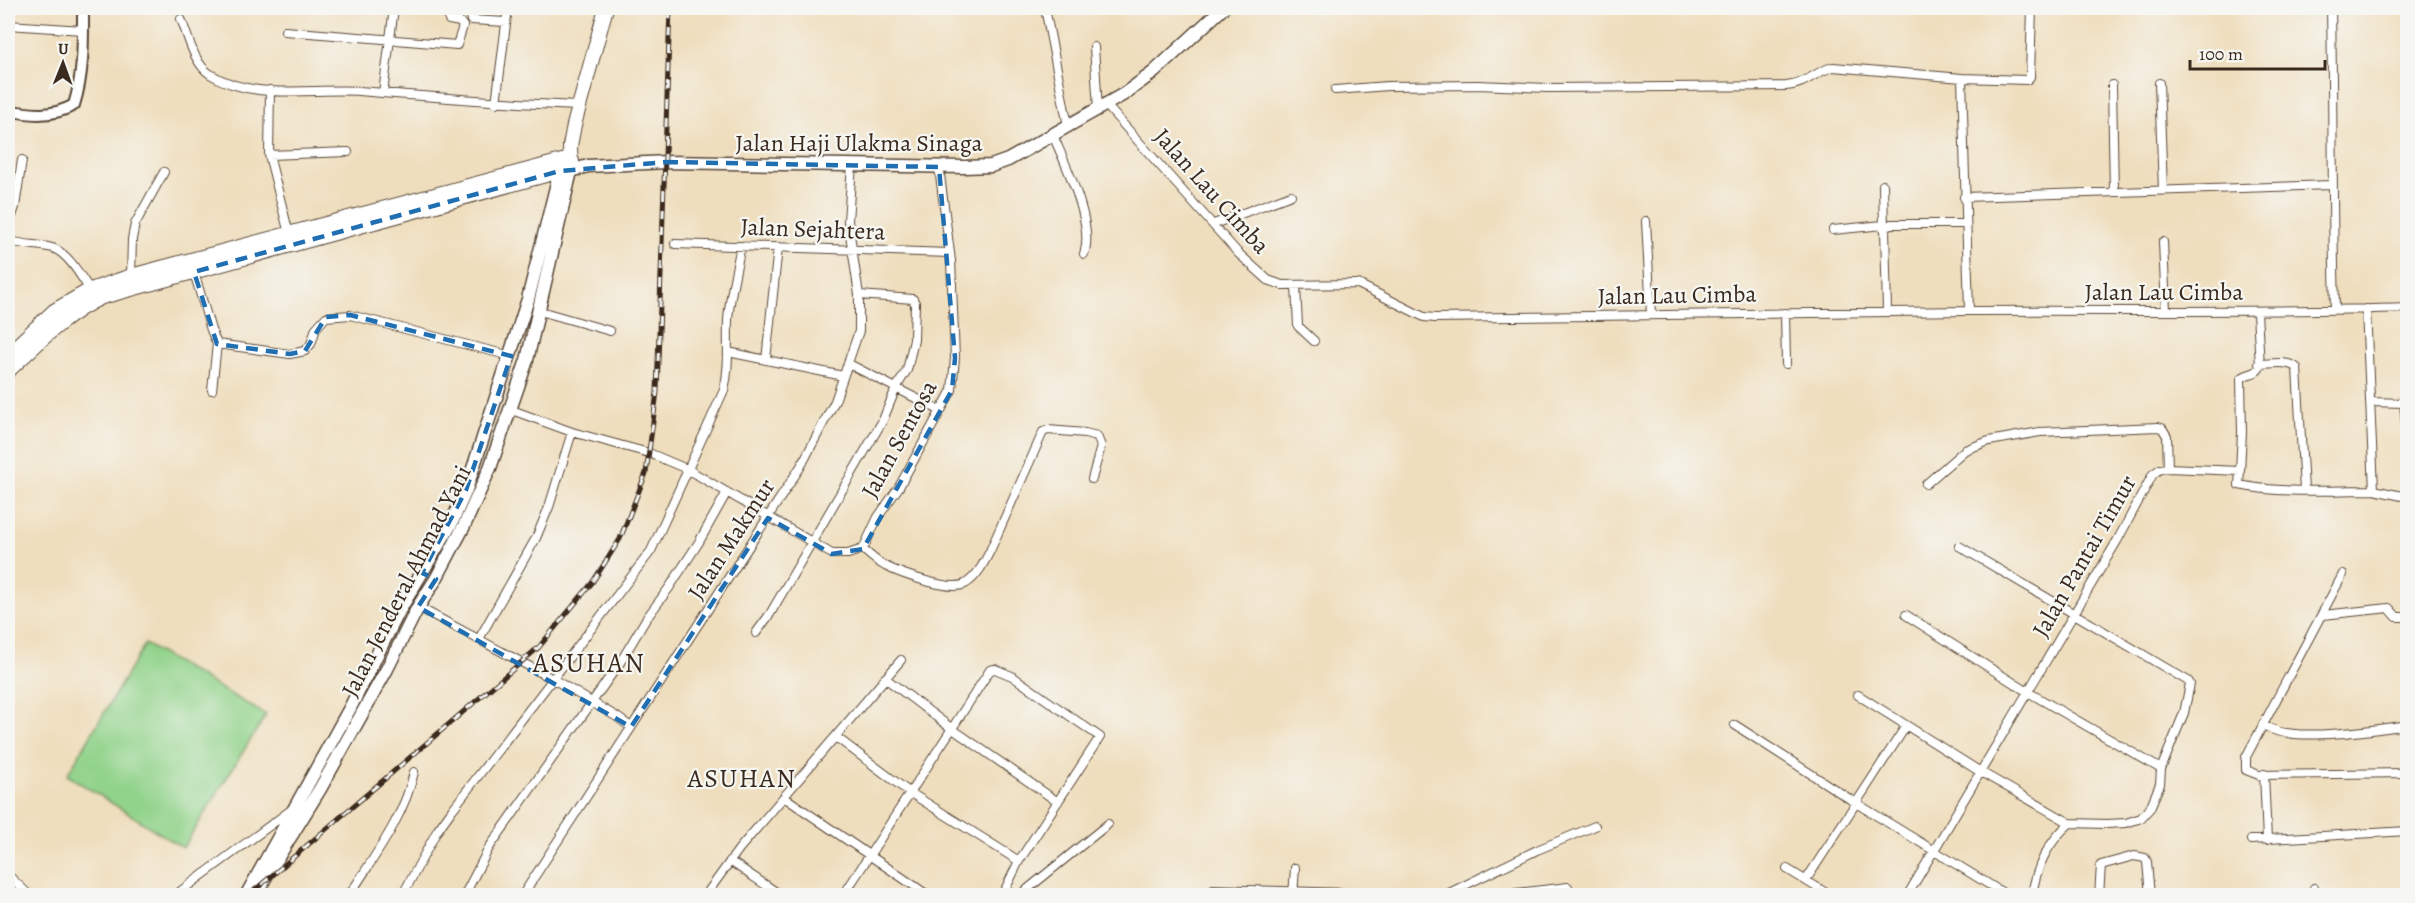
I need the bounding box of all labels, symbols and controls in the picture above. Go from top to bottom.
north arrow [33,33,93,93]
scale bar [2190,33,2325,71]
text: U [58,38,69,60]
text: 100 m [2199,42,2243,66]
street label: Jalan Lau Cimba [1147,121,1278,261]
street label: Jalan Haji Ulakma Sinaga [735,127,983,159]
street label: Jalan Sejahtera [740,210,887,248]
street label: Jalan Lau Cimba [2085,276,2244,308]
street label: Jalan Lau Cimba [1597,278,1758,312]
street label: Jalan Sentosa [853,374,945,504]
street label: Jalan Jenderal Ahmad Yani [334,460,478,702]
street label: Jalan Pantai Timur [2025,469,2143,643]
street label: Jalan Makmur [680,472,782,606]
district label: ASUHAN [532,645,645,681]
district label: ASUHAN [687,761,796,796]

